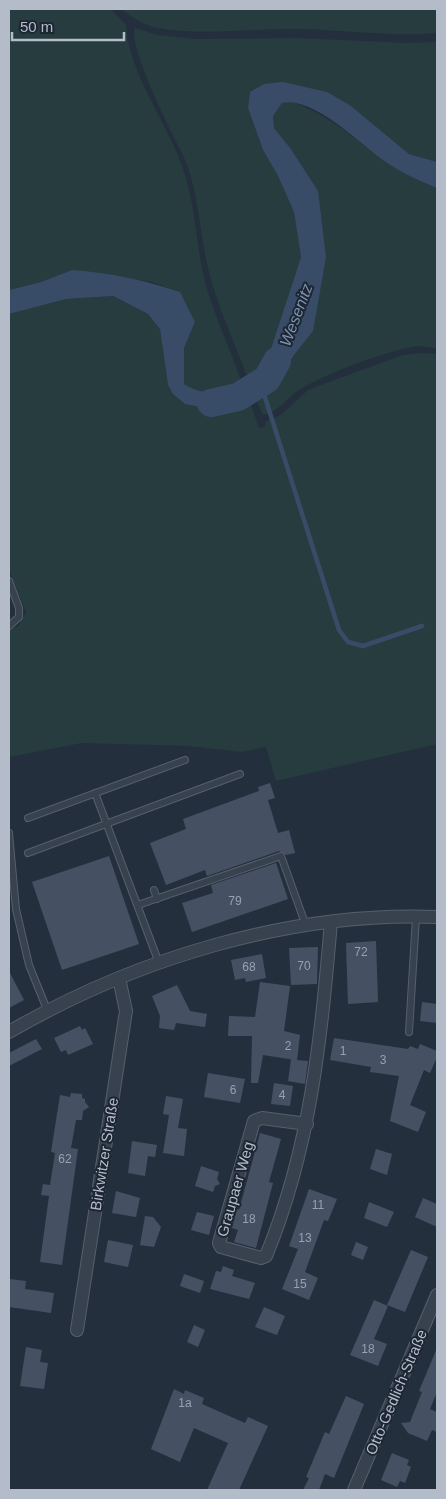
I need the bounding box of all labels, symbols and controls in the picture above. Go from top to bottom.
scale bar [12,10,125,42]
text: 50 m [20,18,53,35]
water label: Wesenitz [276,281,316,349]
house number: 79 [228,894,242,908]
house number: 72 [354,945,368,959]
house number: 70 [297,959,311,973]
house number: 68 [242,960,256,974]
house number: 2 [285,1039,292,1053]
house number: 1 [340,1044,347,1058]
house number: 3 [380,1053,387,1067]
house number: 6 [230,1083,237,1097]
house number: 4 [279,1088,286,1102]
street label: Birkwitzer Straße [87,1096,121,1212]
street label: Graupaer Weg [213,1140,257,1238]
house number: 62 [58,1152,72,1166]
house number: 11 [312,1198,325,1212]
house number: 18 [242,1212,256,1226]
house number: 13 [298,1231,312,1245]
house number: 15 [293,1277,307,1291]
street label: Otto-Gedlich-Straße [362,1327,430,1457]
house number: 18 [361,1342,375,1356]
house number: 1a [178,1396,192,1410]

